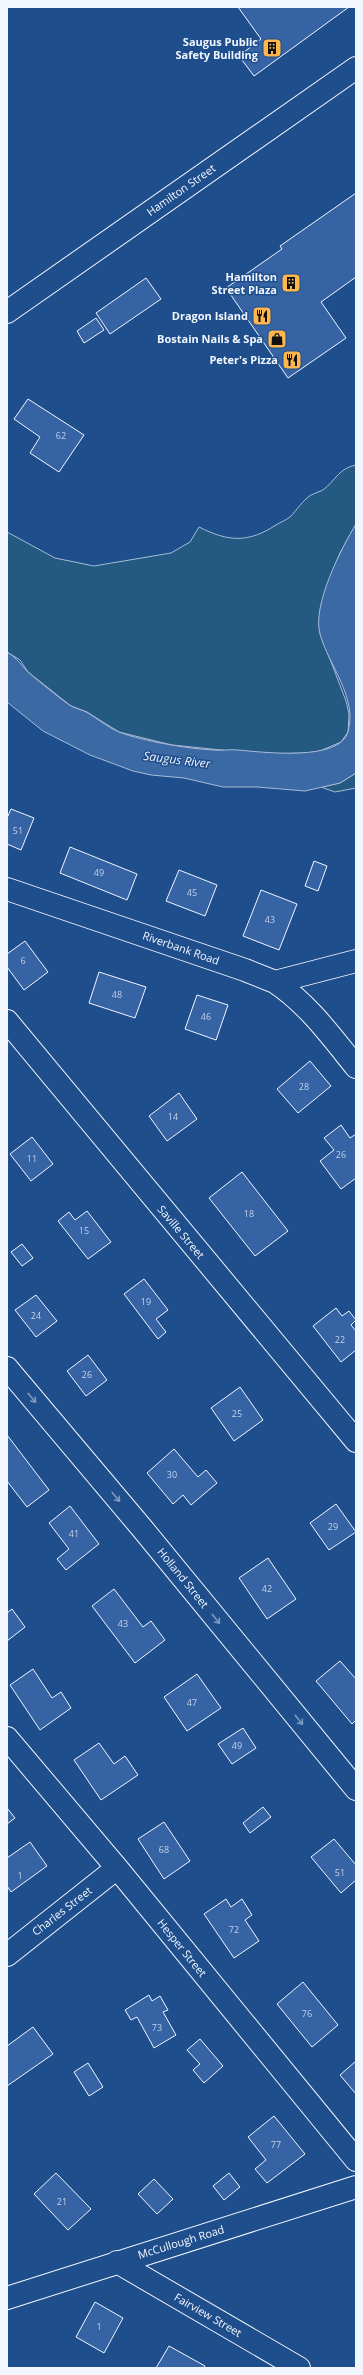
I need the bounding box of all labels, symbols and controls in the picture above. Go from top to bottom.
place label: Saugus Public Safety Building [176,34,259,62]
building icon: Saugus Public Safety Building [261,37,283,59]
street label: Hamilton Street [143,160,218,219]
place label: Hamilton Street Plaza [212,269,277,297]
building icon: Hamilton Street Plaza [280,272,302,294]
restaurant icon: Dragon Island [251,305,273,327]
place label: Dragon Island [172,308,248,323]
shop icon: Bostain Nails & Spa [266,328,288,350]
place label: Bostain Nails & Spa [157,331,263,346]
restaurant icon: Peter's Pizza [281,349,303,371]
place label: Peter's Pizza [209,352,278,367]
house number: 62 [56,429,66,442]
water label: Saugus River [143,747,213,772]
house number: 51 [13,824,23,837]
house number: 49 [94,866,104,879]
house number: 45 [187,886,197,899]
house number: 43 [265,913,275,926]
street label: Riverbank Road [141,927,222,968]
house number: 6 [20,954,26,967]
house number: 48 [112,988,122,1001]
house number: 46 [201,1010,211,1023]
house number: 28 [299,1080,309,1093]
house number: 14 [168,1110,178,1123]
house number: 26 [336,1148,346,1161]
house number: 11 [27,1152,37,1165]
street label: Saville Street [155,1202,208,1262]
house number: 18 [244,1207,254,1220]
house number: 15 [79,1224,89,1237]
house number: 19 [141,1295,151,1308]
house number: 24 [31,1309,41,1322]
house number: 22 [335,1333,345,1346]
house number: 26 [82,1368,92,1381]
one-way arrow [28,1393,37,1403]
house number: 25 [232,1407,242,1420]
house number: 30 [167,1468,177,1481]
one-way arrow [111,1492,120,1503]
house number: 29 [328,1520,338,1533]
house number: 41 [69,1527,79,1540]
street label: Holland Street [154,1544,212,1611]
house number: 42 [262,1582,272,1595]
one-way arrow [212,1614,221,1625]
house number: 43 [118,1617,128,1630]
house number: 47 [187,1696,197,1709]
one-way arrow [294,1714,303,1725]
house number: 49 [232,1739,242,1752]
house number: 68 [159,1843,169,1856]
house number: 51 [335,1866,345,1879]
house number: 1 [17,1869,23,1882]
street label: Charles Street [29,1882,95,1939]
street label: Hesper Street [154,1916,210,1980]
house number: 72 [229,1923,239,1936]
house number: 76 [302,2007,312,2020]
house number: 73 [152,2021,162,2034]
house number: 77 [271,2138,281,2151]
house number: 21 [57,2195,67,2208]
street label: McCullough Road [136,2221,226,2262]
street label: Fairview Street [172,2289,245,2340]
house number: 1 [96,2320,102,2333]

